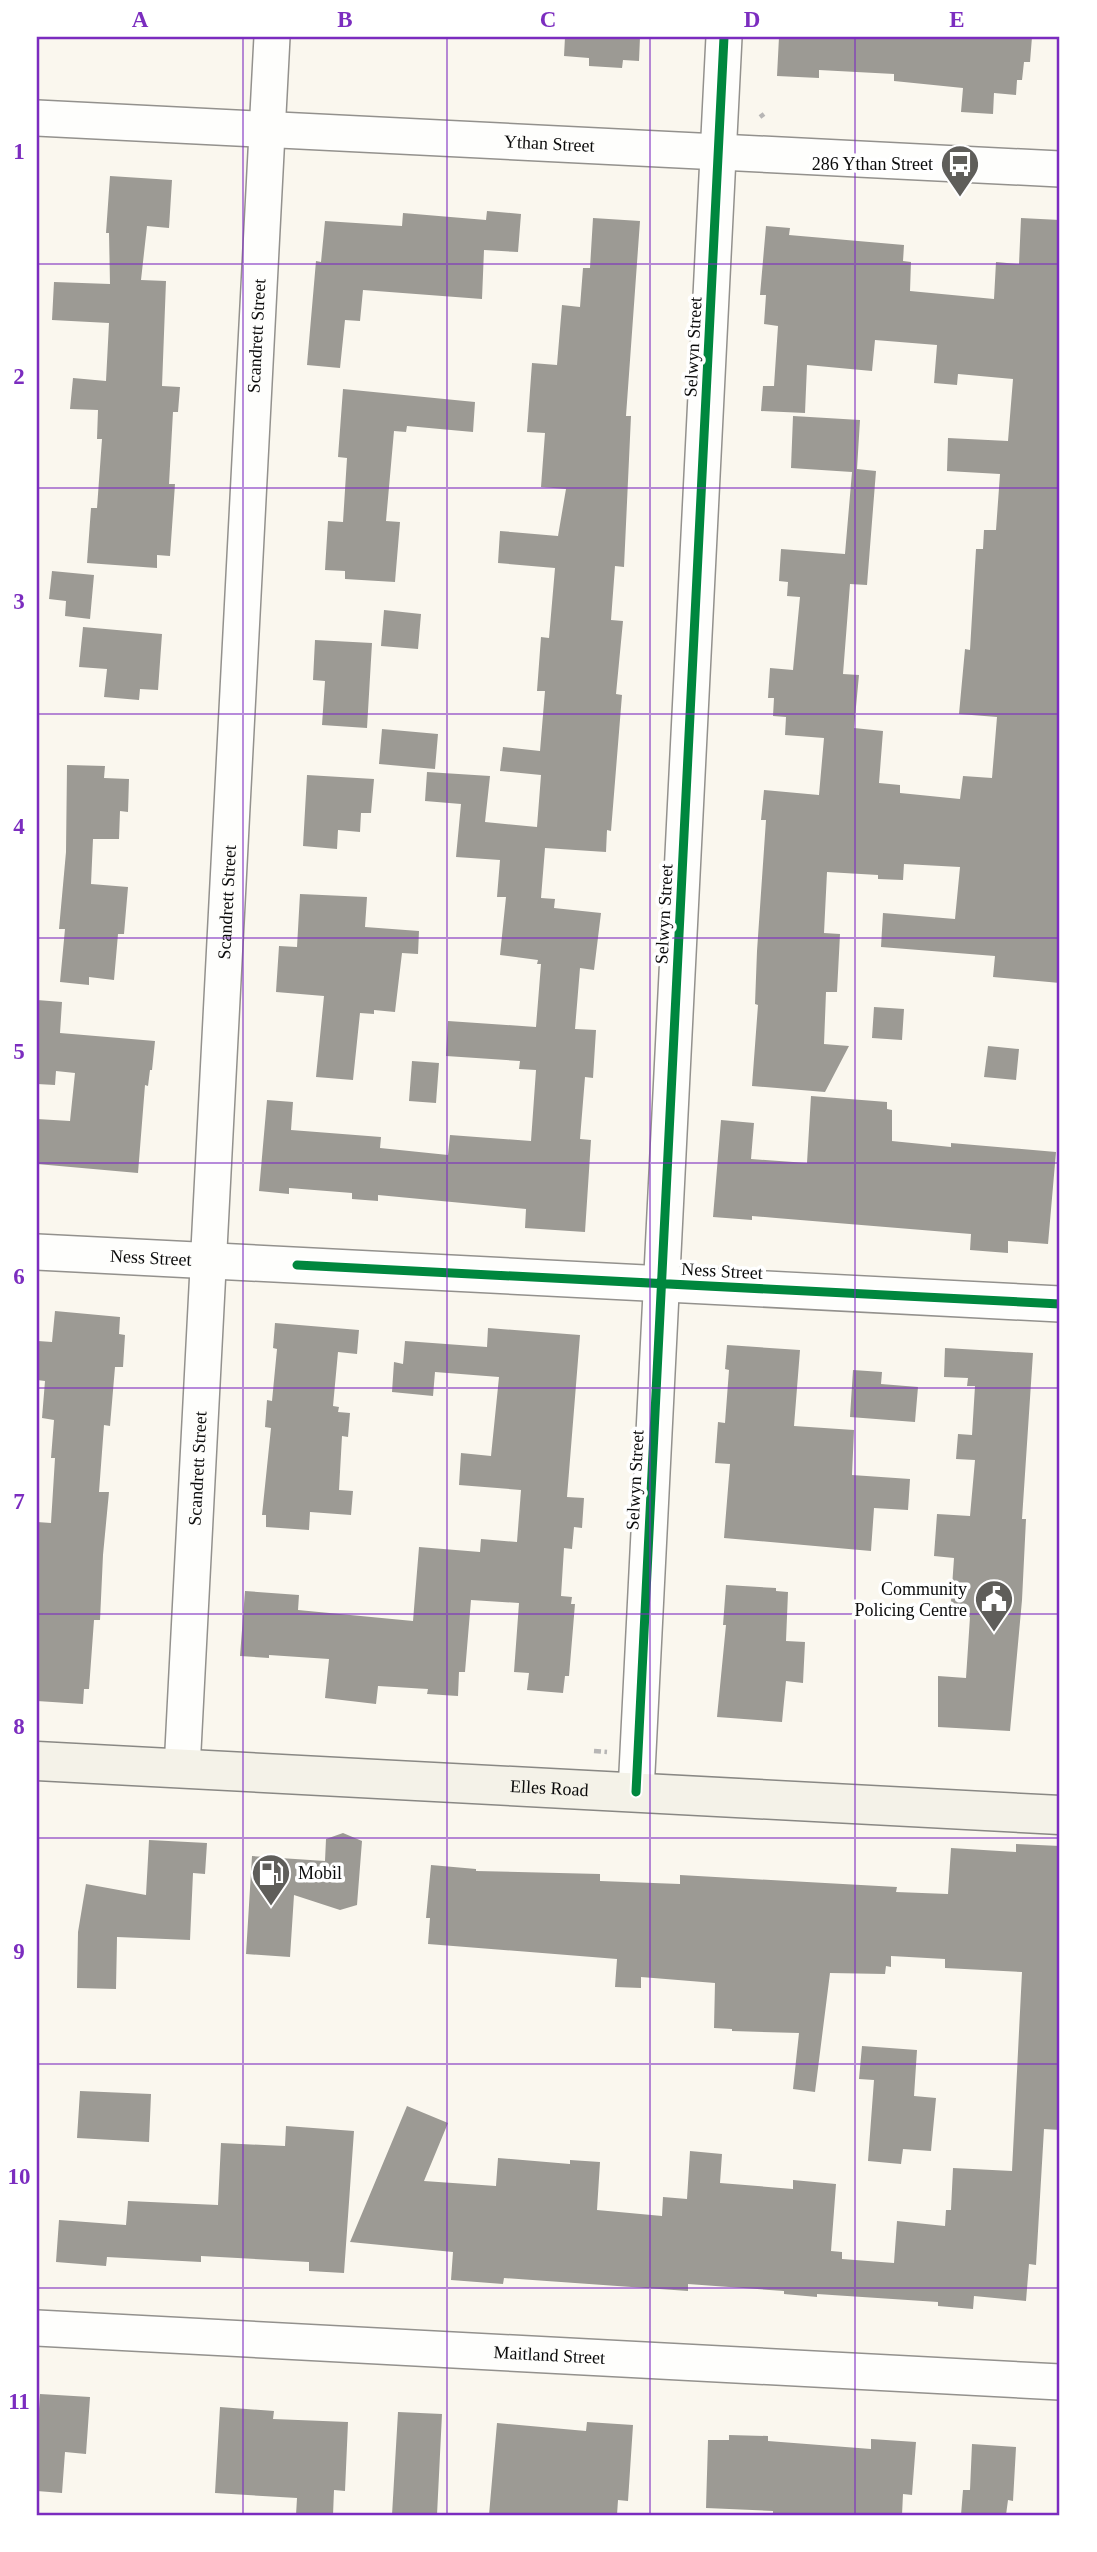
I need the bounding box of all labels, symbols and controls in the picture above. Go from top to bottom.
text: A [132,7,149,32]
text: B [337,7,353,32]
text: C [540,7,556,32]
text: D [744,7,760,32]
text: E [949,7,965,32]
street label: Ythan Street [504,131,595,156]
text: 1 [13,139,25,164]
bus stop icon: 286 Ythan Street [939,143,981,198]
place label: 286 Ythan Street [812,154,933,174]
street label: Scandrett Street [244,278,269,394]
street label: Selwyn Street [680,296,706,398]
text: 2 [13,364,25,389]
text: 3 [13,589,25,614]
text: 4 [13,814,25,839]
street label: Scandrett Street [214,844,240,960]
street label: Selwyn Street [651,863,677,965]
text: 5 [13,1039,25,1064]
street label: Ness Street [110,1246,192,1270]
street label: Ness Street [681,1259,763,1283]
text: 6 [13,1264,25,1289]
street label: Scandrett Street [185,1411,211,1526]
street label: Selwyn Street [622,1429,648,1531]
text: 7 [13,1489,25,1514]
public building icon: Community Policing Centre [973,1578,1015,1633]
place label: Community Policing Centre [855,1579,967,1620]
text: 8 [13,1714,25,1739]
street label: Elles Road [510,1776,589,1800]
fuel station icon: Mobil [250,1852,292,1907]
place label: Mobil [298,1863,342,1883]
text: 9 [13,1939,25,1964]
text: 10 [8,2164,31,2189]
street label: Maitland Street [493,2342,606,2368]
text: 11 [8,2389,30,2414]

